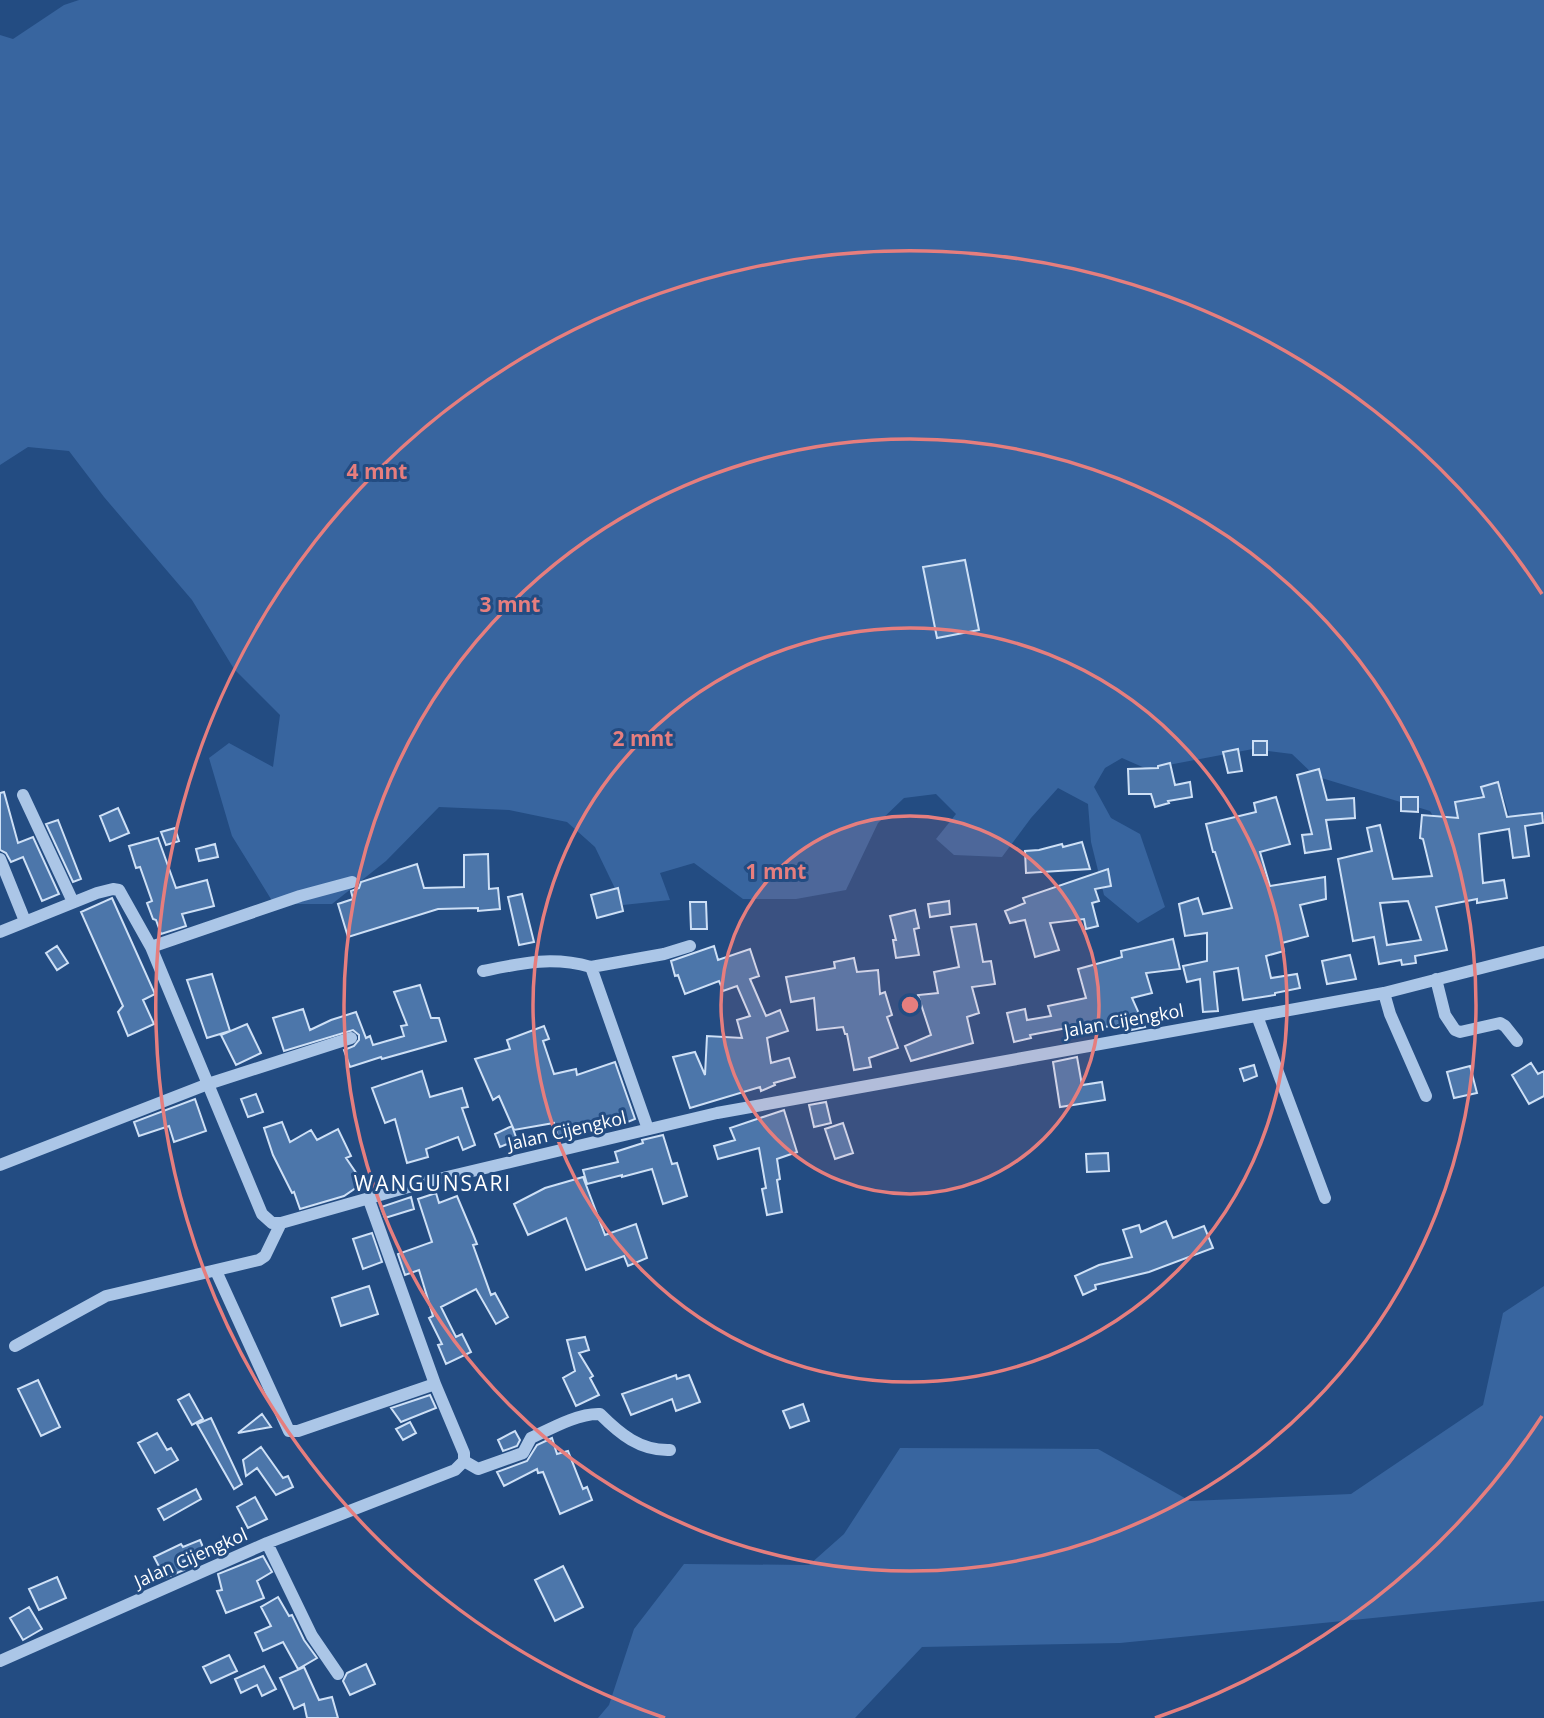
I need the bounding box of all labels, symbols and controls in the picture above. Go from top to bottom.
text: 4 mnt [346,457,408,485]
text: 3 mnt [479,590,541,618]
text: 2 mnt [612,724,674,752]
text: 1 mnt [745,857,807,885]
centre of rings [898,993,922,1017]
street label: Jalan Cijengkol [1060,998,1186,1043]
street label: Jalan Cijengkol [503,1105,629,1156]
district label: WANGUNSARI [354,1169,512,1197]
street label: Jalan Cijengkol [128,1521,251,1594]

